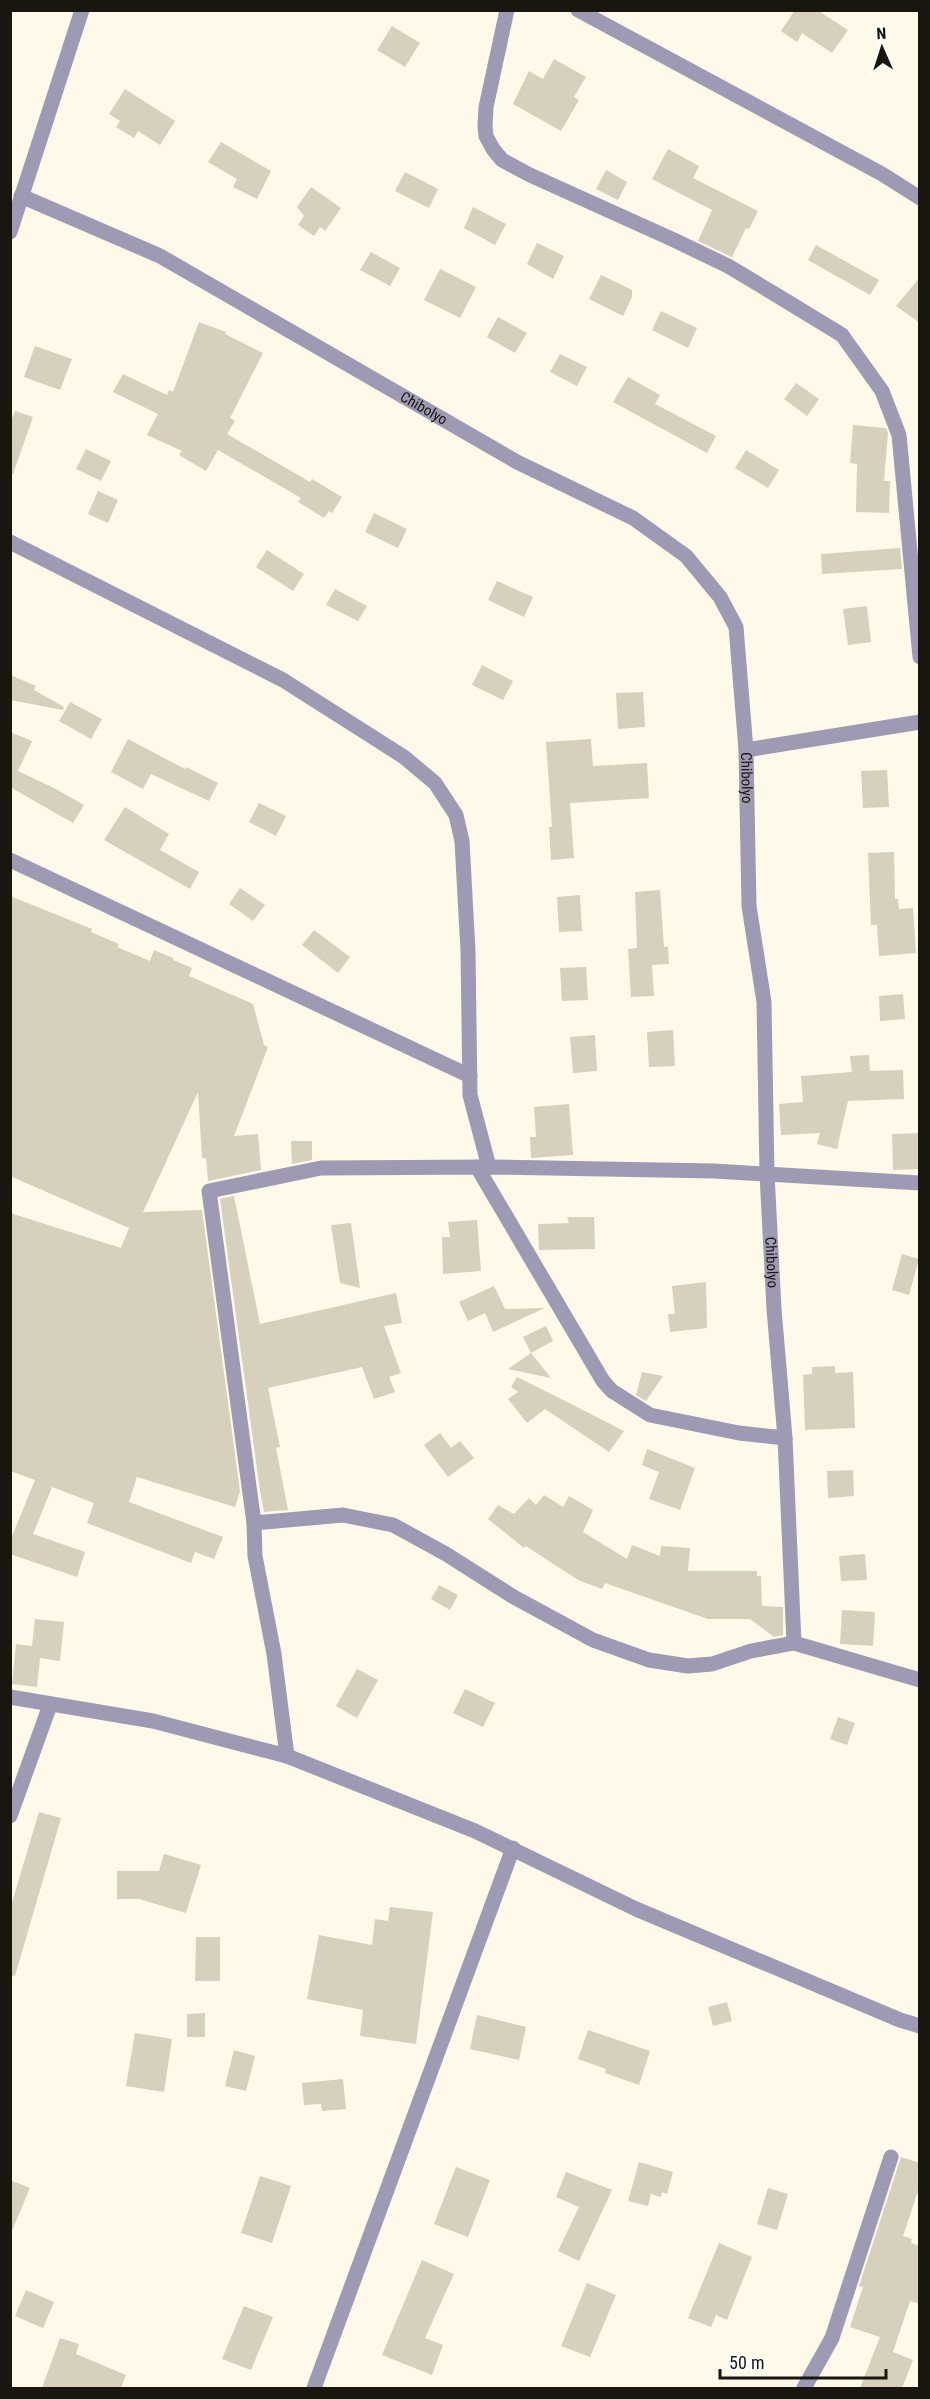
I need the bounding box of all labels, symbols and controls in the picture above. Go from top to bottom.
north arrow [852,18,912,78]
text: N [876,24,887,43]
street label: Chibolyo [397,388,451,429]
street label: Chibolyo [737,752,756,804]
street label: Chibolyo [761,1236,782,1288]
scale bar [720,2342,886,2380]
text: 50 m [729,2352,764,2373]

